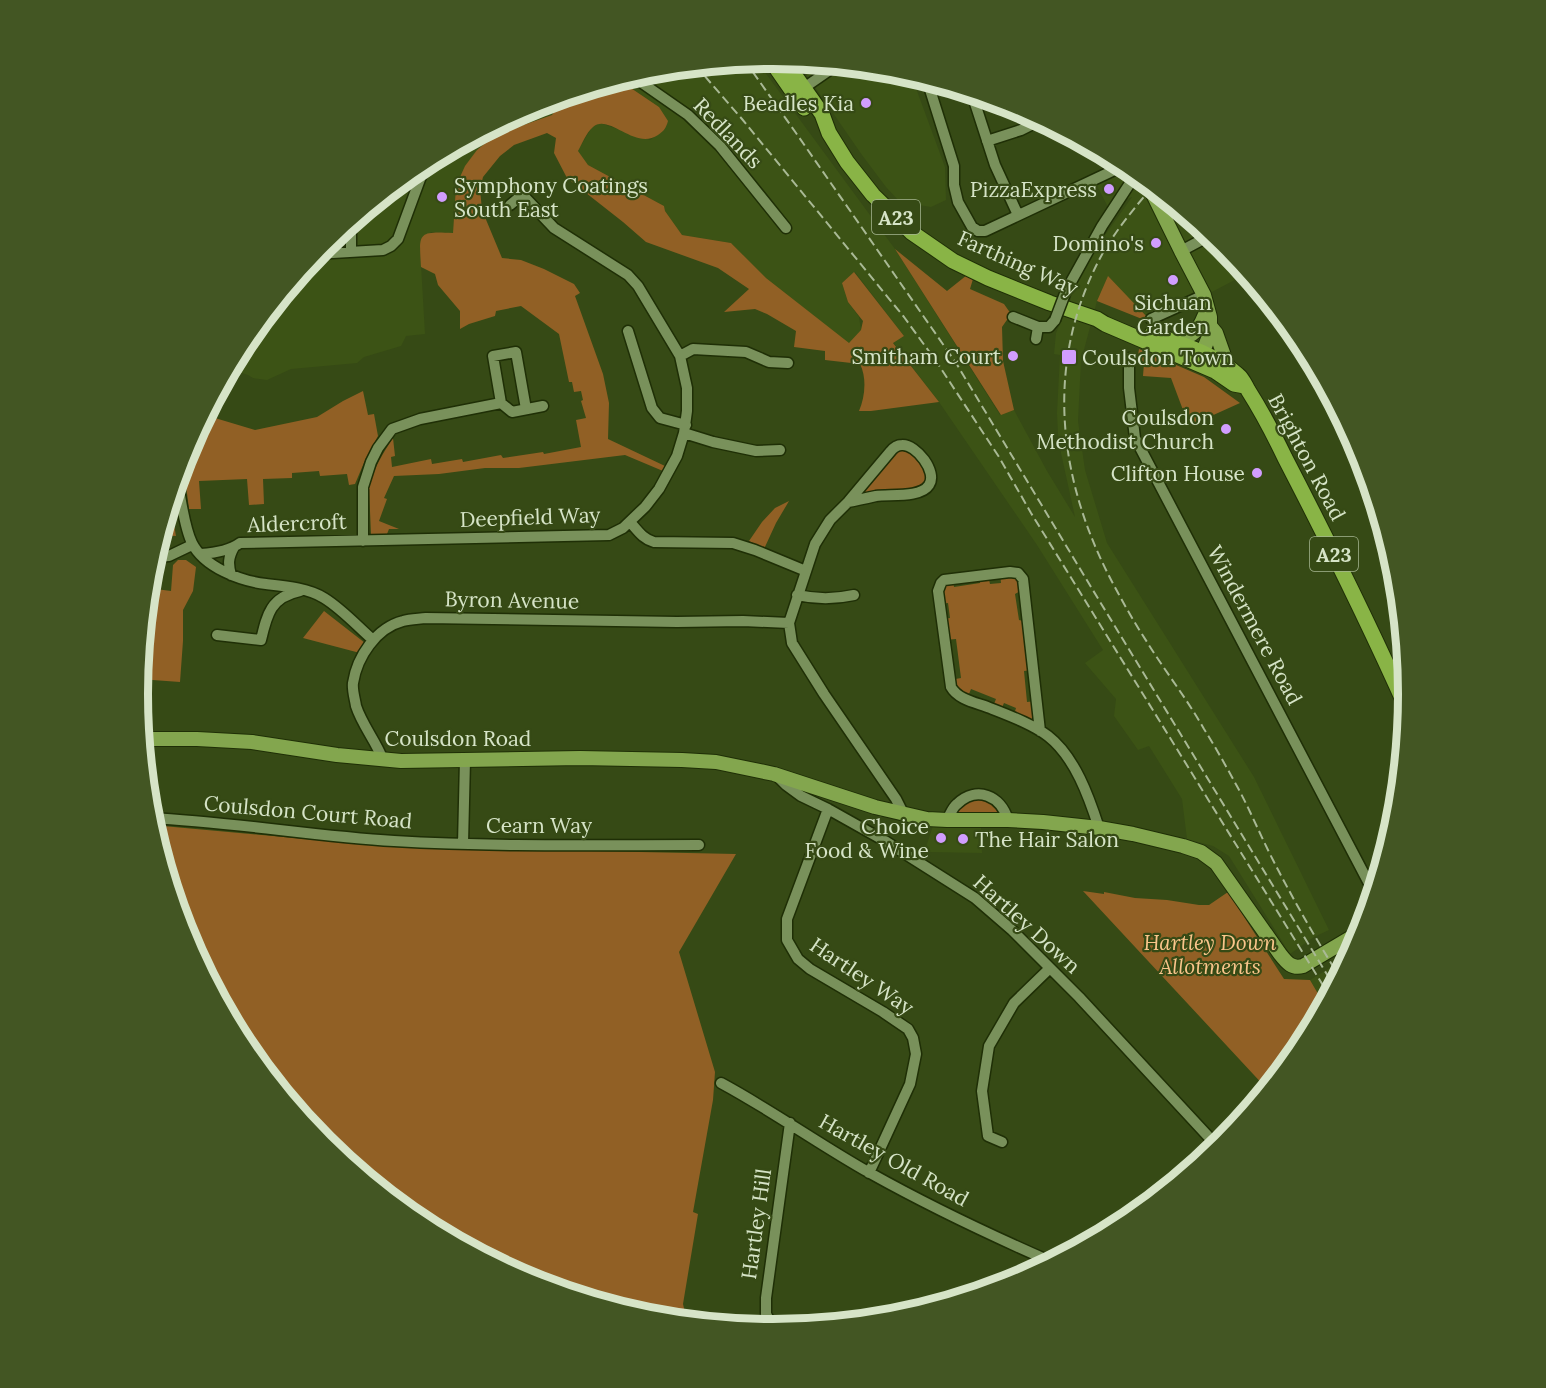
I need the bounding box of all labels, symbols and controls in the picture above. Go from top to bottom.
place label: Beadles Kia [743,90,854,117]
street label: Redlands [688,92,768,174]
marker: Beadles Kia [859,96,873,110]
place label: Symphony Coatings South East [454,172,648,223]
place label: PizzaExpress [970,176,1097,203]
marker: PizzaExpress [1102,182,1116,196]
marker: Symphony Coatings South East [435,190,449,204]
road number: A23 [872,200,920,234]
street label: Farthing Way [954,224,1082,302]
place label: Domino's [1053,230,1144,257]
marker: Domino's [1149,236,1163,250]
marker: Sichuan Garden [1166,273,1180,287]
place label: Sichuan Garden [1134,289,1212,340]
place label: Smitham Court [852,343,1002,370]
place label: Coulsdon Town [1082,344,1234,371]
marker: Coulsdon Town [1060,348,1078,366]
marker: Smitham Court [1006,349,1020,363]
street label: Brighton Road [1262,389,1352,525]
place label: Coulsdon Methodist Church [1036,404,1214,455]
marker: Coulsdon Methodist Church [1219,422,1233,436]
place label: Clifton House [1111,460,1245,487]
marker: Clifton House [1250,466,1264,480]
street label: Deepfield Way [459,501,601,533]
street label: Aldercroft [246,508,348,538]
road number: A23 [1310,537,1358,571]
street label: Windermere Road [1202,541,1308,709]
street label: Byron Avenue [444,585,580,615]
street label: Coulsdon Road [385,725,531,752]
street label: Coulsdon Court Road [203,789,413,835]
street label: Cearn Way [486,812,592,839]
place label: Choice Food & Wine [804,813,929,864]
place label: The Hair Salon [975,826,1119,853]
marker: Choice Food & Wine [934,831,948,845]
marker: The Hair Salon [956,832,970,846]
street label: Hartley Down [968,869,1086,979]
park label: Hartley Down Allotments [1143,929,1277,980]
street label: Hartley Way [805,931,919,1021]
street label: Hartley Old Road [814,1108,974,1212]
street label: Hartley Hill [735,1167,777,1281]

